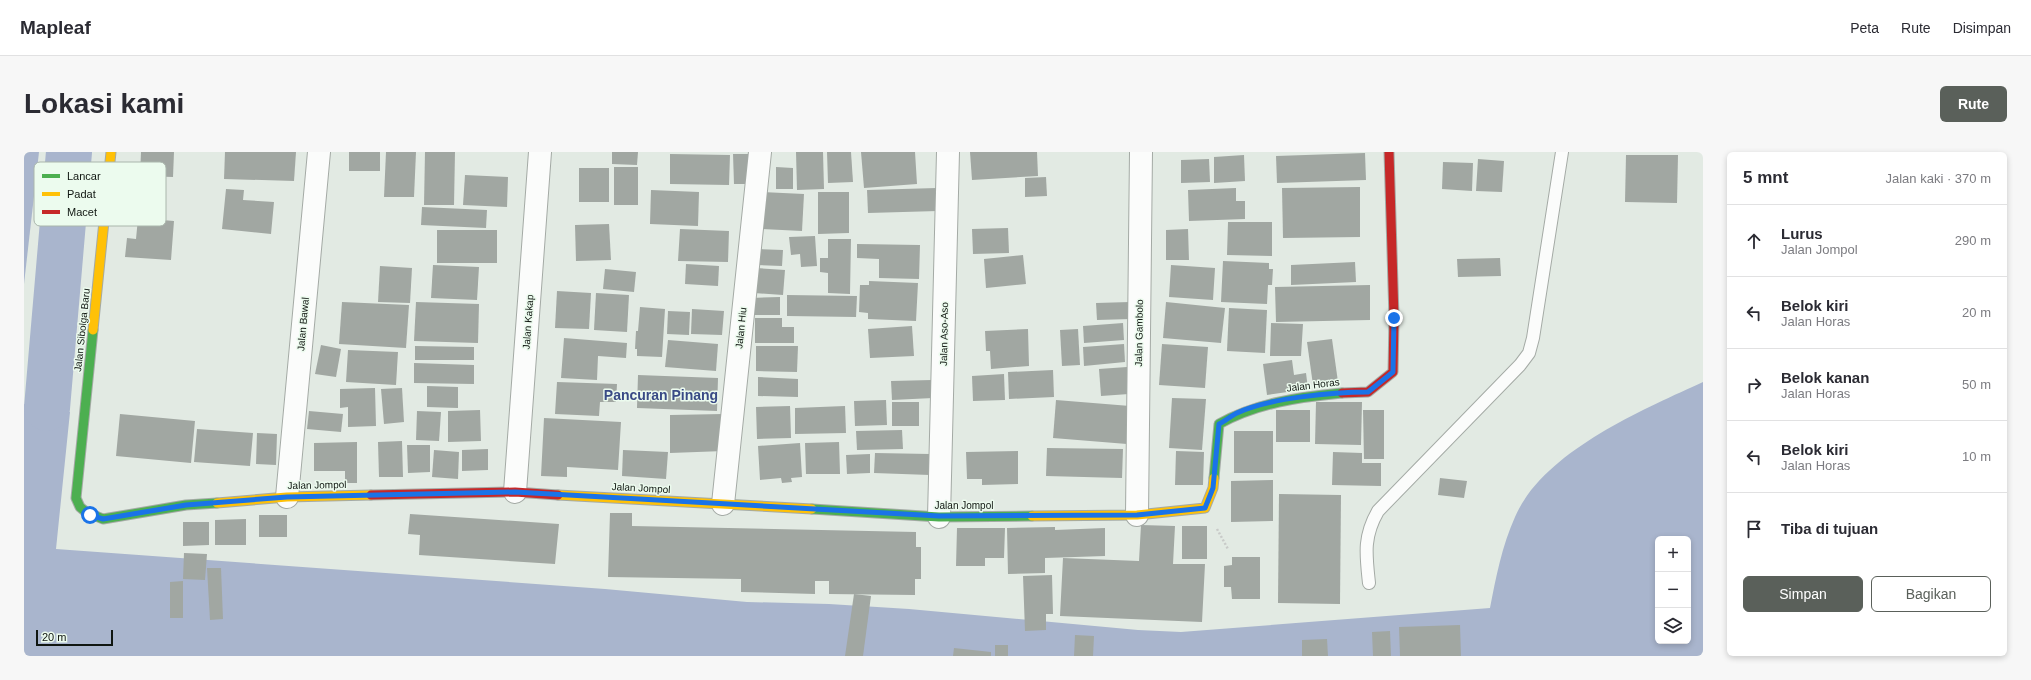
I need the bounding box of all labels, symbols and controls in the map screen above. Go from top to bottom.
text: Mapleaf [20,17,91,38]
text: Peta [1850,20,1879,36]
text: Rute [1901,20,1931,36]
text: Disimpan [1953,20,2011,36]
button: Rute [1940,86,2007,122]
text: Lokasi kami [24,88,184,119]
legend [34,162,166,226]
text: 5 mnt [1743,168,1788,187]
text: Lancar [67,170,101,182]
text: Jalan kaki · 370 m [1886,171,1991,186]
text: Padat [67,188,96,200]
text: Macet [67,206,97,218]
text: Lurus [1781,225,1823,242]
icon: ahead [1743,230,1765,252]
text: 290 m [1955,233,1991,248]
text: Jalan Jompol [1781,242,1858,257]
street label: Jalan Sibolga Baru [72,288,92,372]
street label: Jalan Kakap [521,294,535,350]
street label: Jalan Bawal [295,297,311,351]
text: Belok kiri [1781,297,1849,314]
street label: Jalan Gambolo [1133,299,1145,367]
street label: Jalan Aso-Aso [938,302,950,366]
icon: left [1743,302,1765,324]
text: 20 m [1962,305,1991,320]
street label: Jalan Hiu [733,307,749,349]
route end [1385,309,1403,327]
text: Jalan Horas [1781,314,1850,329]
text: Belok kanan [1781,369,1869,386]
icon: right [1743,374,1765,396]
street label: Jalan Horas [1286,376,1340,394]
text: 50 m [1962,377,1991,392]
text: Jalan Horas [1781,386,1850,401]
district label: Pancuran Pinang [604,387,718,403]
text: Belok kiri [1781,441,1849,458]
icon: left [1743,446,1765,468]
text: 10 m [1962,449,1991,464]
text: Jalan Horas [1781,458,1850,473]
street label: Jalan Jompol [287,479,347,491]
street label: Jalan Jompol [611,481,671,495]
street label: Jalan Jompol [935,500,993,511]
route start [81,506,99,524]
icon: arrive [1743,518,1765,540]
text: Tiba di tujuan [1781,520,1878,537]
map controls [1655,536,1691,644]
button: + [1655,536,1691,572]
button: − [1655,572,1691,608]
button: Simpan [1743,576,1863,612]
button: Bagikan [1871,576,1991,612]
button: layers [1655,608,1691,644]
scale bar [36,628,113,647]
text: 20 m [42,631,66,643]

